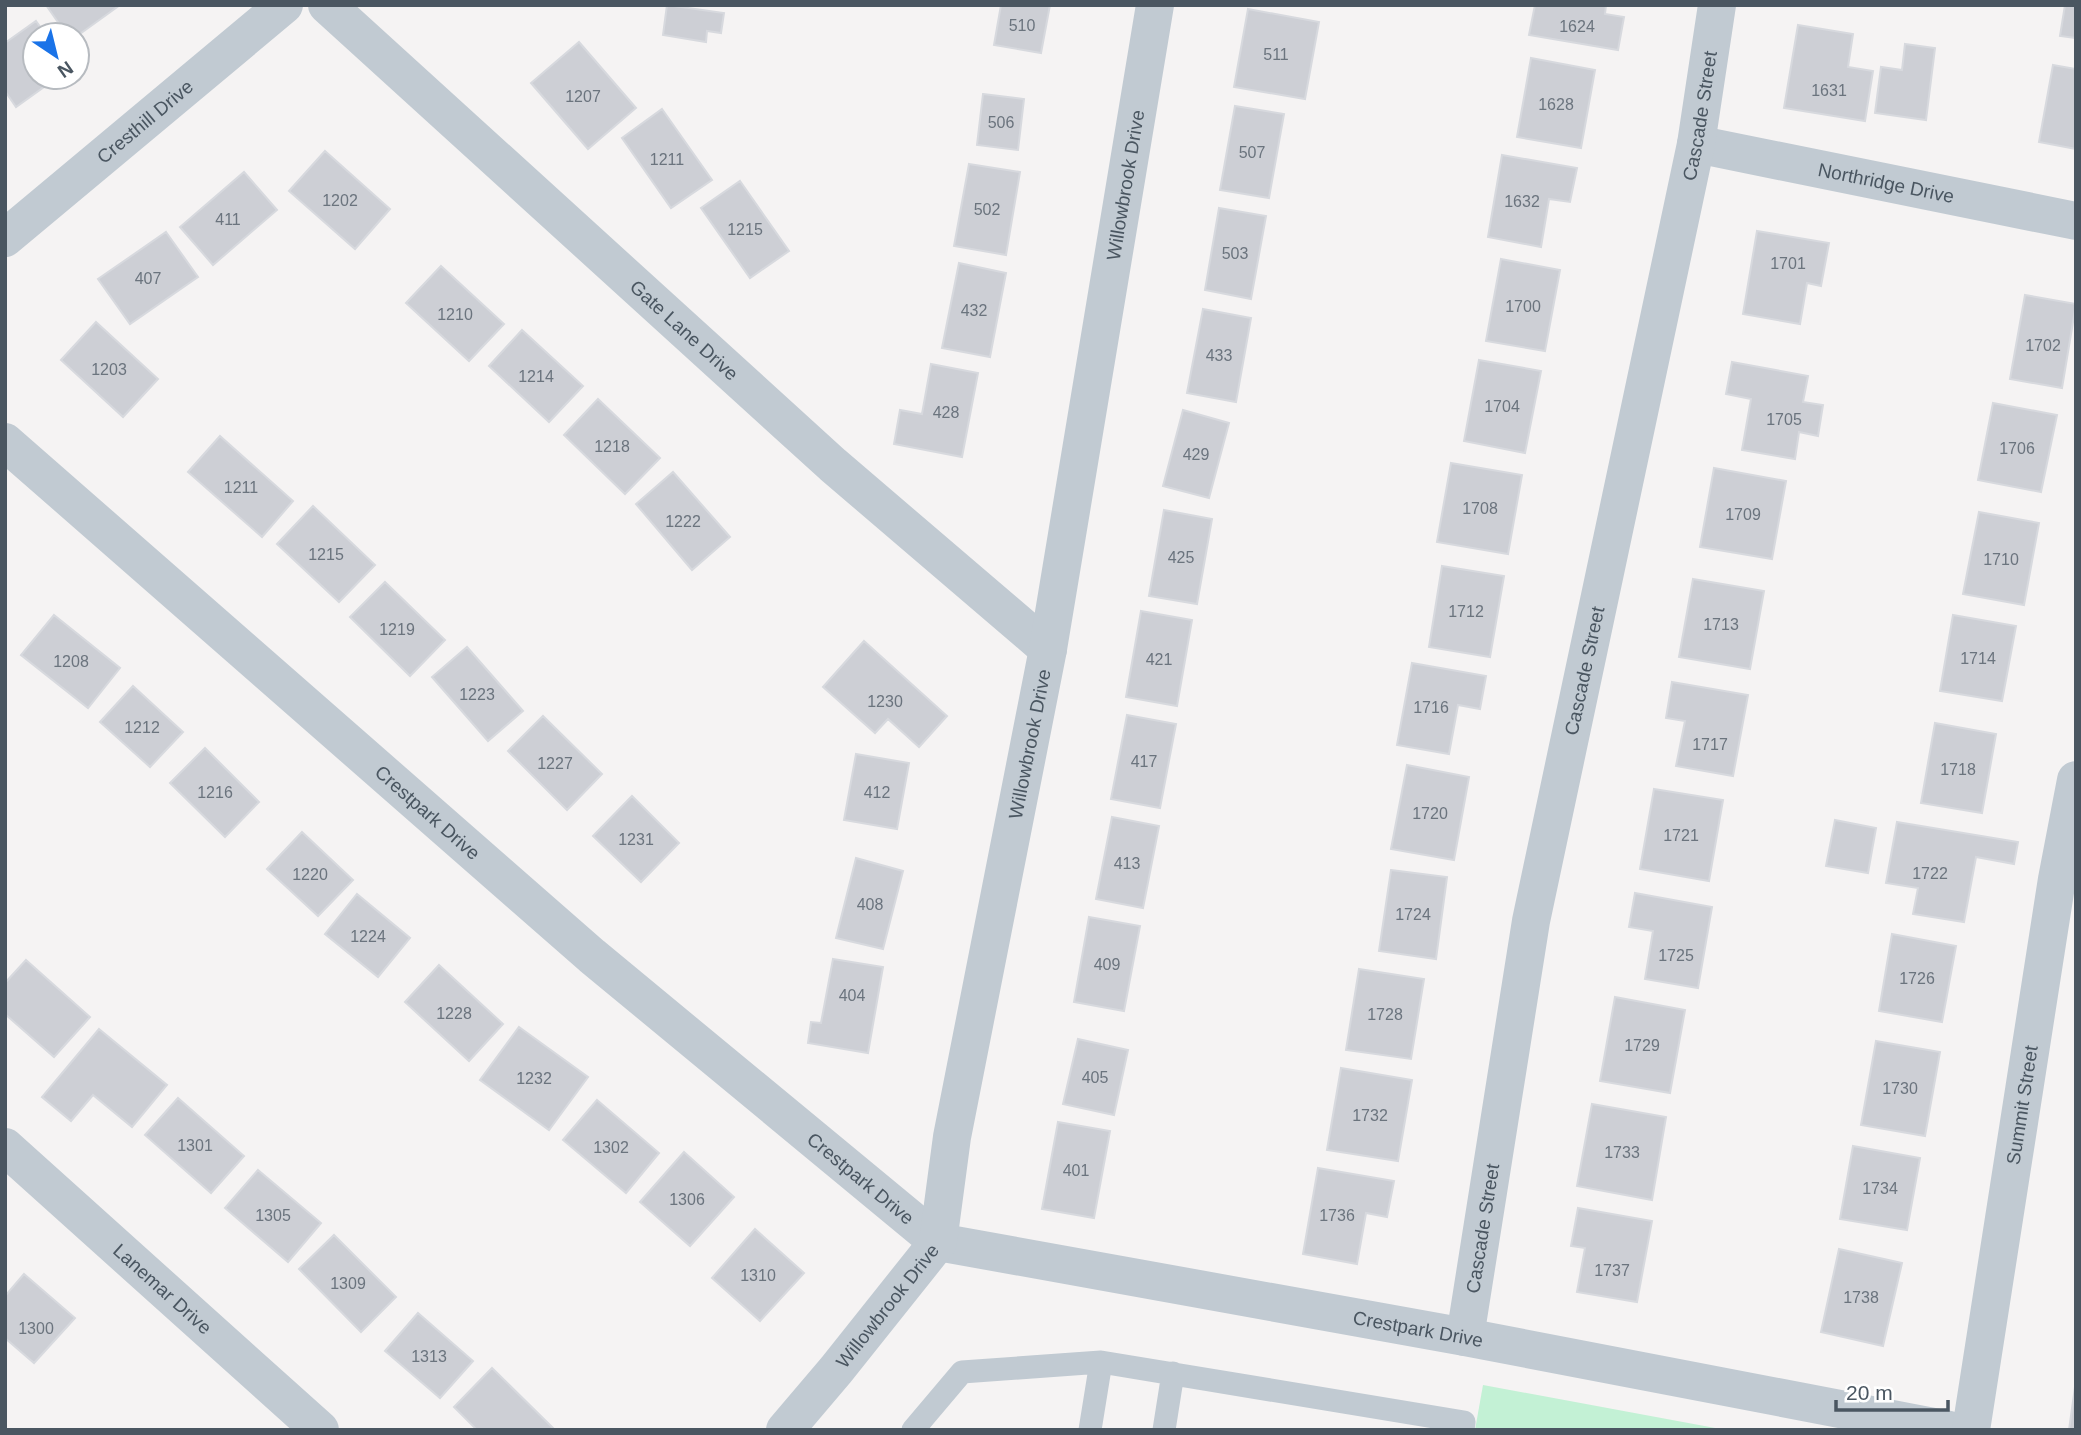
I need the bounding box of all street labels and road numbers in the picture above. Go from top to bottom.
street label: Cascade Street [1678,49,1721,182]
street label: Cresthill Drive [93,75,197,167]
street label: Willowbrook Drive [1102,108,1148,262]
street label: Northridge Drive [1816,158,1956,207]
street label: Gate Lane Drive [626,276,743,384]
street label: Cascade Street [1560,604,1608,737]
street label: Willowbrook Drive [1004,667,1054,821]
street label: Crestpark Drive [371,761,484,864]
street label: Summit Street [2002,1043,2042,1166]
street label: Crestpark Drive [803,1128,918,1228]
street label: Cascade Street [1462,1161,1503,1295]
street label: Lanemar Drive [109,1239,216,1338]
street label: Willowbrook Drive [832,1240,943,1372]
street label: Crestpark Drive [1351,1307,1485,1351]

